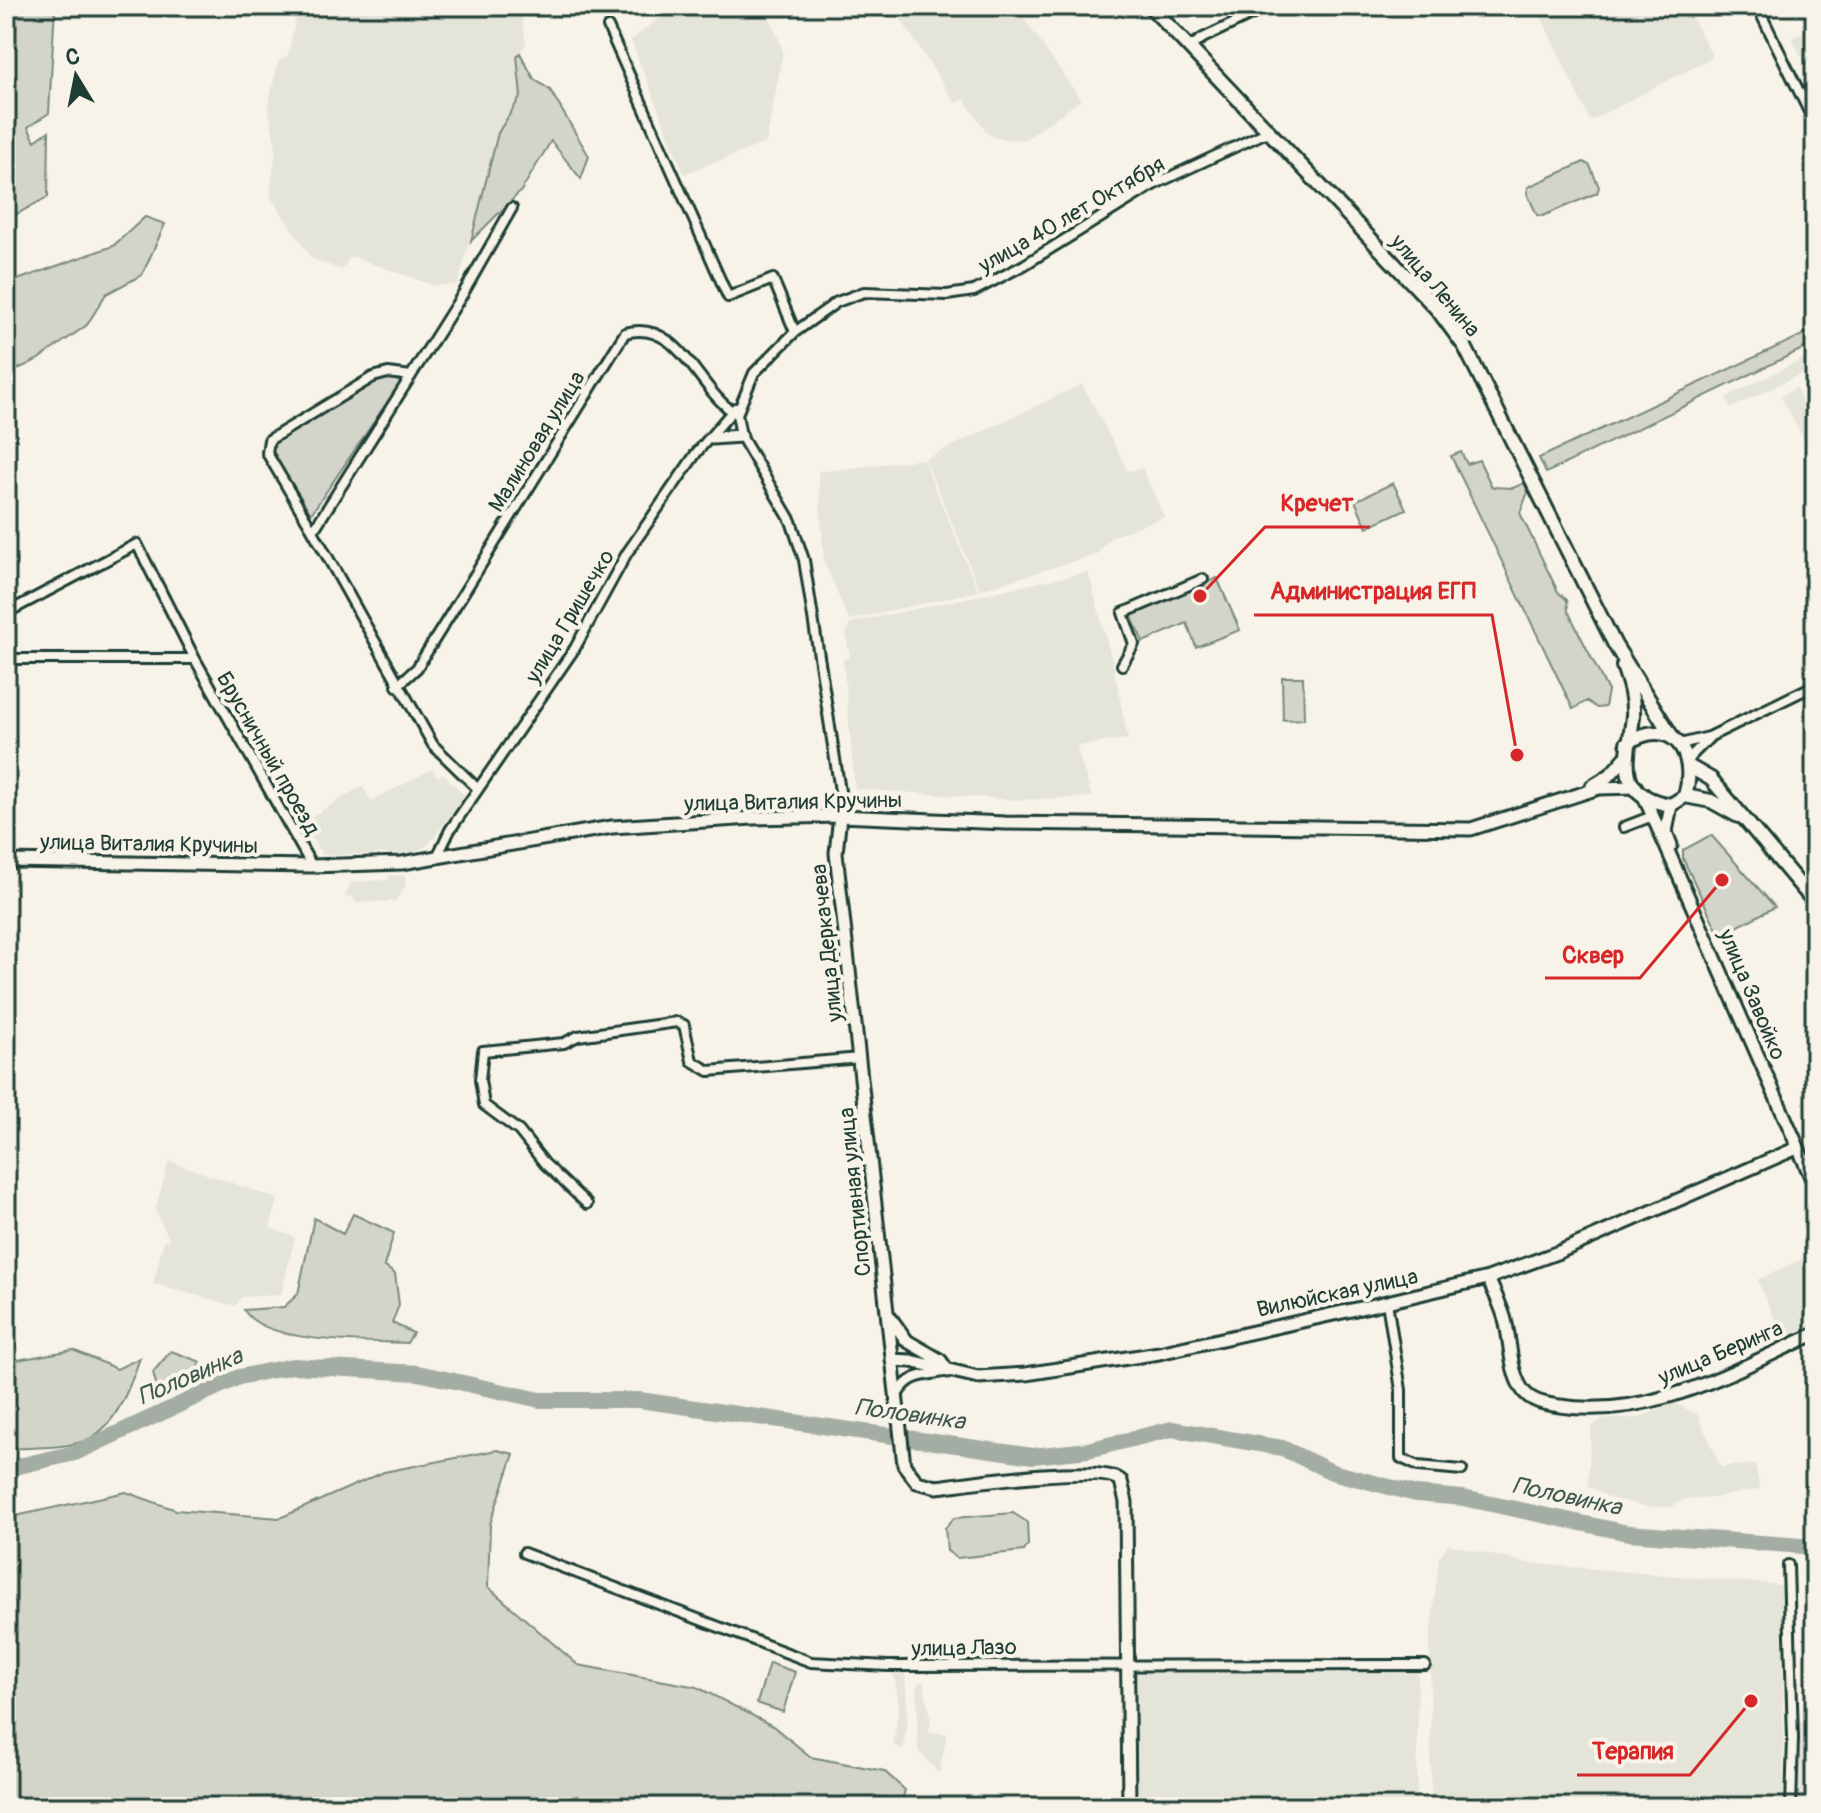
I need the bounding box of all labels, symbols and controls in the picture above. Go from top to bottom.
north arrow [36,36,116,116]
text: С [64,42,82,72]
street label: улица 40 лет Октября [973,150,1170,280]
street label: улица Ленина [1384,228,1486,343]
street label: Малиновая улица [482,366,591,517]
callout: Кречет [1265,479,1370,527]
text: Кречет [1281,489,1354,518]
street label: улица Гришечко [518,544,621,689]
callout: Администрация ЕГП [1254,567,1492,615]
text: Администрация ЕГП [1270,577,1477,606]
street label: Брусничный проезд [210,667,326,840]
street label: улица Виталия Кручины [683,786,902,818]
street label: улица Виталия Кручины [39,828,258,860]
street label: улица Деркачева [805,863,849,1024]
street label: улица Завойко [1712,924,1792,1064]
callout: Сквер [1545,930,1640,978]
text: Сквер [1562,941,1624,970]
street label: Спортивная улица [832,1106,878,1278]
street label: Вилюйская улица [1254,1262,1420,1324]
street label: улица Беринга [1653,1314,1787,1392]
water label: Половинка [134,1341,249,1411]
water label: Половинка [853,1392,969,1437]
water label: Половинка [1510,1471,1626,1523]
street label: улица Лазо [910,1633,1017,1663]
callout: Терапия [1577,1727,1690,1775]
text: Терапия [1591,1737,1674,1766]

